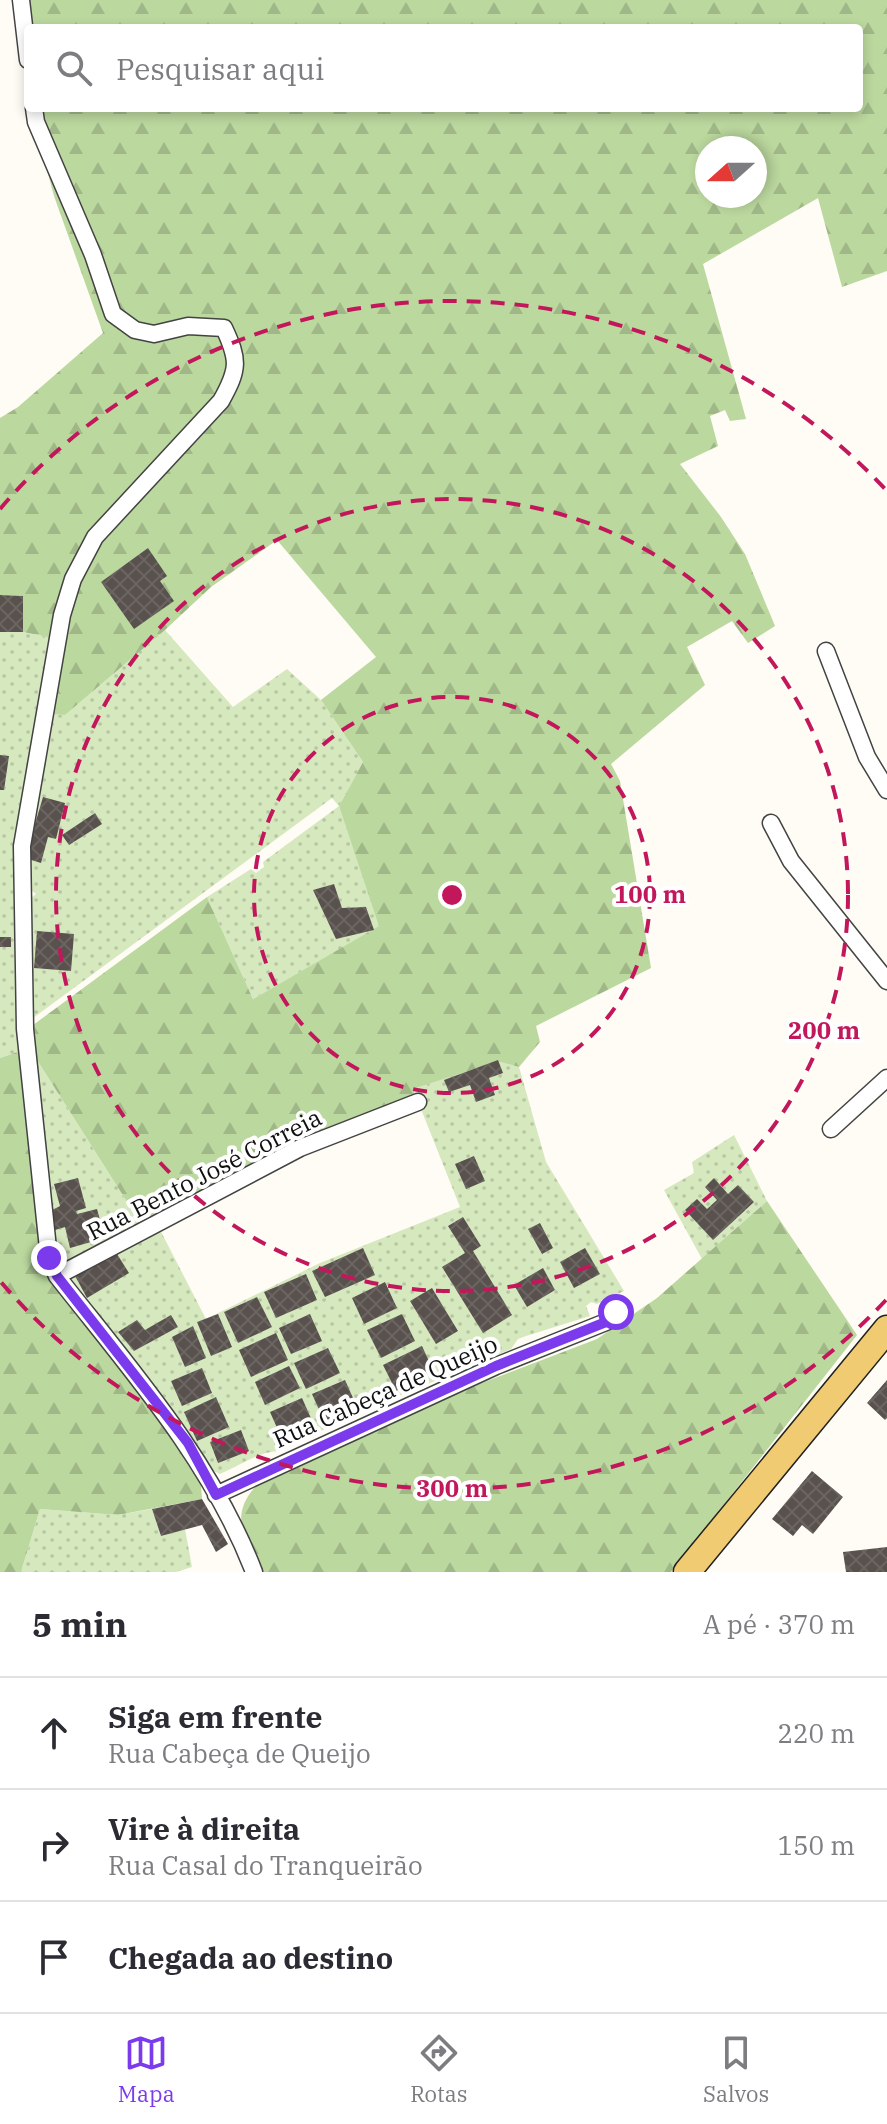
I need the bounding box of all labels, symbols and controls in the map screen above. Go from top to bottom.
search box [24,24,863,112]
icon: search [52,46,96,90]
text: Pesquisar aqui [116,49,324,88]
north arrow [695,136,767,208]
text: 100 m [614,878,686,910]
centre of rings [438,881,466,909]
text: 200 m [788,1014,860,1046]
street label: Rua Bento José Correia [81,1101,327,1247]
route end [31,1240,67,1276]
route start [598,1294,634,1330]
street label: Rua Cabeça de Queijo [268,1327,502,1455]
text: 300 m [416,1472,488,1504]
text: 5 min [32,1602,127,1646]
text: A pé · 370 m [703,1607,855,1641]
text: Siga em frente [108,1697,323,1736]
icon: ahead [32,1711,76,1755]
text: 220 m [777,1716,855,1750]
text: Rua Cabeça de Queijo [108,1736,371,1770]
text: Vire à direita [108,1809,300,1848]
icon: right [32,1823,76,1867]
text: 150 m [777,1828,855,1862]
text: Rua Casal do Tranqueirão [108,1848,423,1882]
icon: arrive [32,1935,76,1979]
text: Chegada ao destino [108,1938,393,1977]
tab: Mapa [118,2031,175,2108]
tab: Rotas [410,2031,468,2108]
tab: Salvos [703,2031,769,2108]

